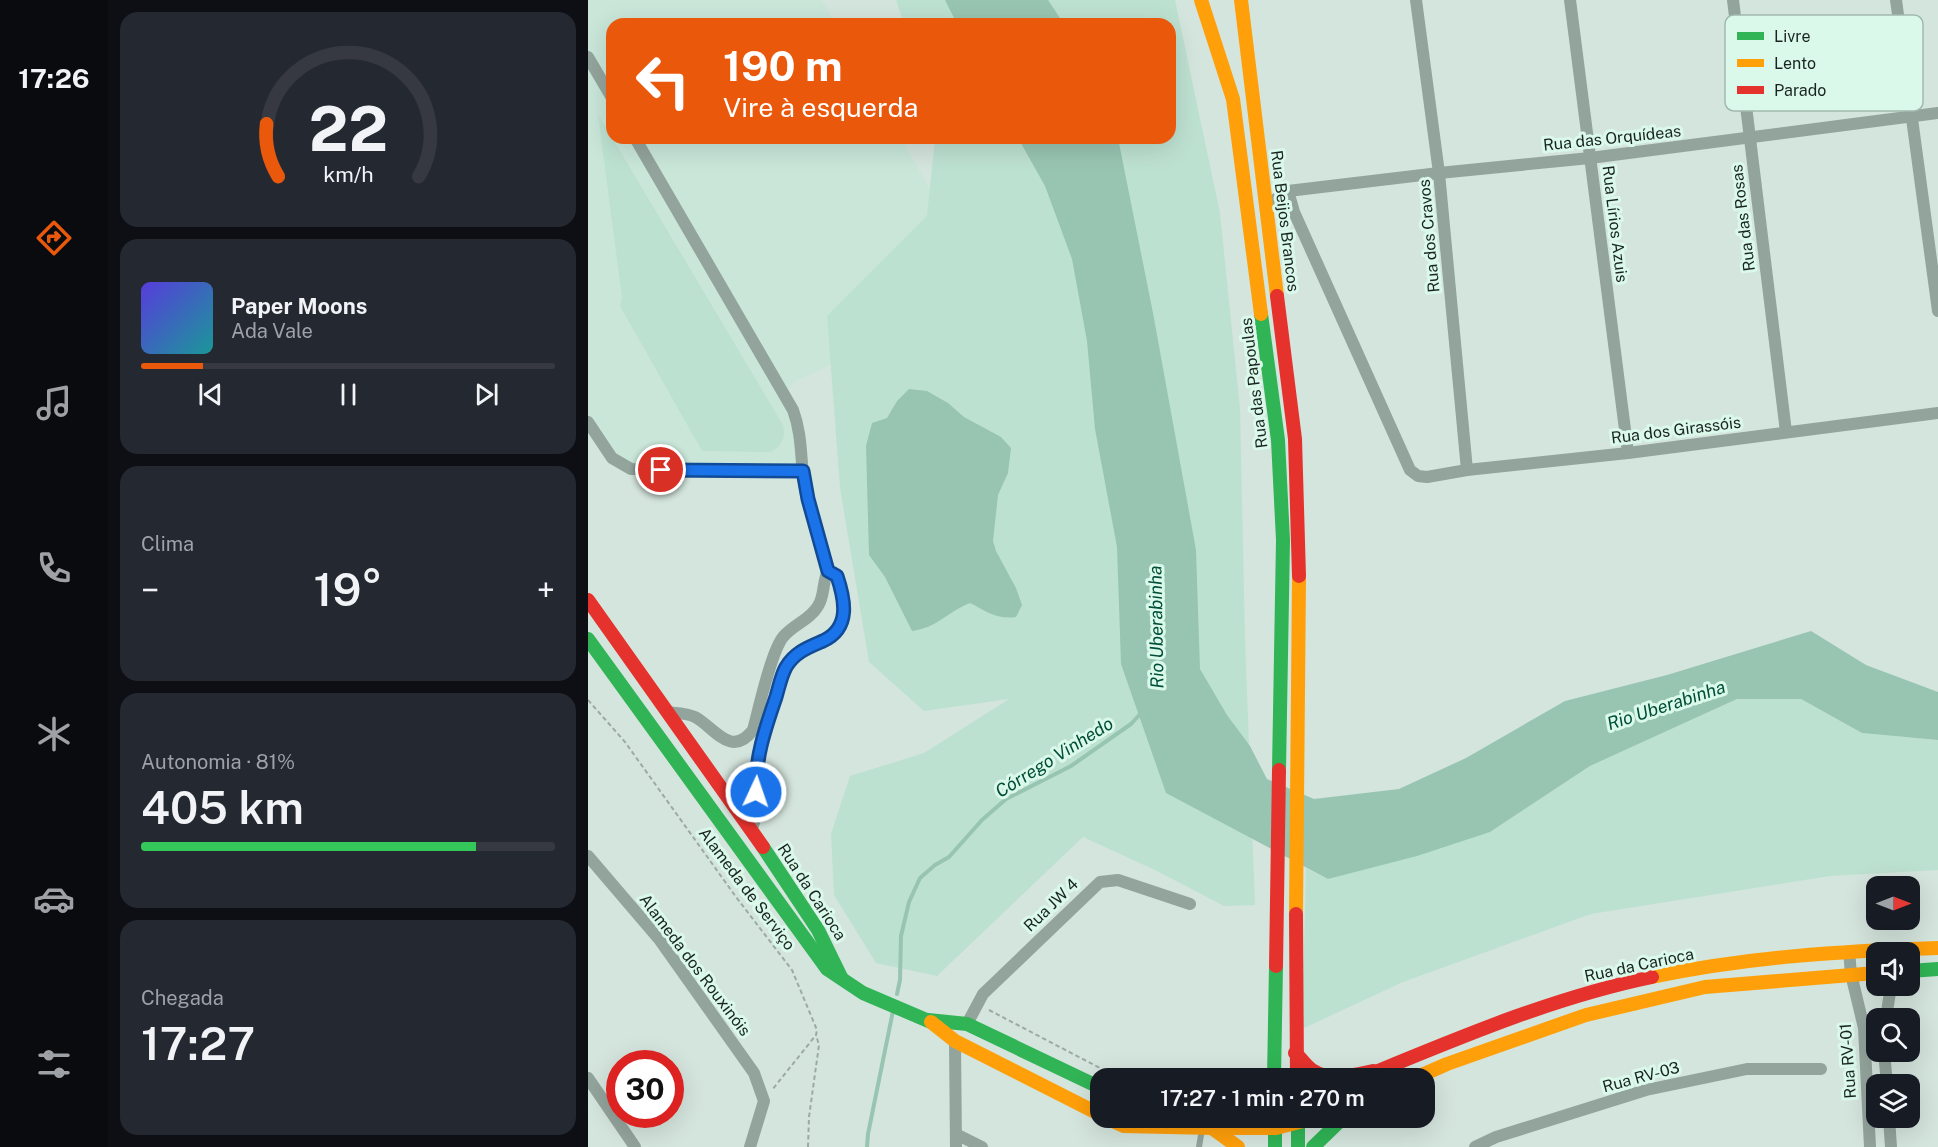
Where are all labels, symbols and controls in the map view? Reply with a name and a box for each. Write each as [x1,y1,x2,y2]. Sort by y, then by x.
legend [1725,15,1923,111]
text: Livre [1774,27,1810,46]
text: 190 m [723,41,843,90]
icon: left [624,42,702,120]
text: Lento [1774,54,1816,73]
text: 17:26 [18,62,90,94]
text: Parado [1774,81,1826,100]
text: Vire à esquerda [723,91,918,123]
text: 22 [308,92,388,165]
street label: Rua das Orquídeas [1542,121,1682,155]
street label: Rua Beijos Brancos [1267,149,1303,293]
text: km/h [323,162,373,187]
street label: Rua Lírios Azuis [1598,164,1632,284]
street label: Rua das Rosas [1727,164,1759,272]
street label: Rua dos Cravos [1415,179,1443,293]
icon: directions [33,217,75,259]
text: Paper Moons [231,293,367,319]
street label: Rua das Papoulas [1237,317,1271,449]
text: Ada Vale [231,319,313,343]
icon: previous [194,378,227,411]
icon: pause [332,378,365,411]
icon: next [470,378,503,411]
icon: music [33,382,75,424]
street label: Rua dos Girassóis [1610,413,1742,447]
pin [635,444,686,495]
icon: arrive [644,453,677,486]
text: Clima [141,532,194,556]
icon: phone [33,547,75,589]
text: 19° [314,563,382,616]
water label: Rio Uberabinha [1144,565,1168,689]
text: − [141,571,159,609]
text: + [537,571,555,609]
water label: Rio Uberabinha [1604,676,1728,734]
water label: Córrego Vinhedo [991,712,1117,802]
icon: climate [33,713,75,755]
text: Autonomia · 81% [141,750,295,774]
position arrow [724,760,788,824]
text: 405 km [141,781,304,834]
street label: Alameda de Serviço [695,824,799,954]
street label: Rua da Carioca [774,840,850,944]
street label: Rua JW 4 [1020,874,1082,936]
north arrow [1866,876,1920,930]
map controls [1866,876,1920,1128]
icon: car [33,878,75,920]
street label: Alameda dos Rouxinóis [635,890,755,1040]
button: sound [1866,942,1920,996]
street label: Rua da Carioca [1583,944,1695,986]
text: Chegada [141,986,224,1010]
button: search [1866,1008,1920,1062]
text: 17:27 [141,1017,255,1070]
street label: Rua RV-01 [1836,1023,1860,1099]
icon: filters [33,1043,75,1085]
speed limit sign: 30 [606,1050,684,1128]
street label: Rua RV-03 [1600,1058,1682,1096]
button: layers [1866,1074,1920,1128]
text: 17:27 · 1 min · 270 m [1160,1085,1365,1111]

